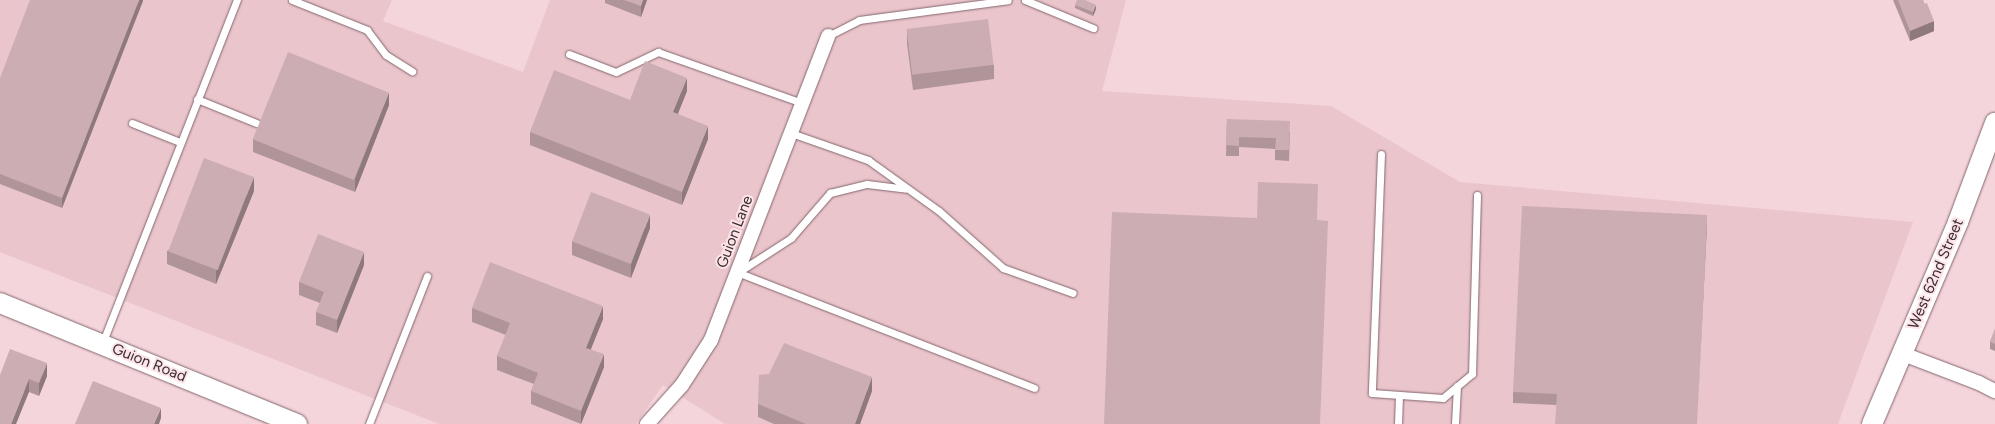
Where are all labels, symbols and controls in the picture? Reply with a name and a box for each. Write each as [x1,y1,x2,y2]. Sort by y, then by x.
street label: Guion Lane [713,193,757,271]
street label: West 62nd Street [1905,216,1967,332]
street label: Guion Road [109,340,189,386]

